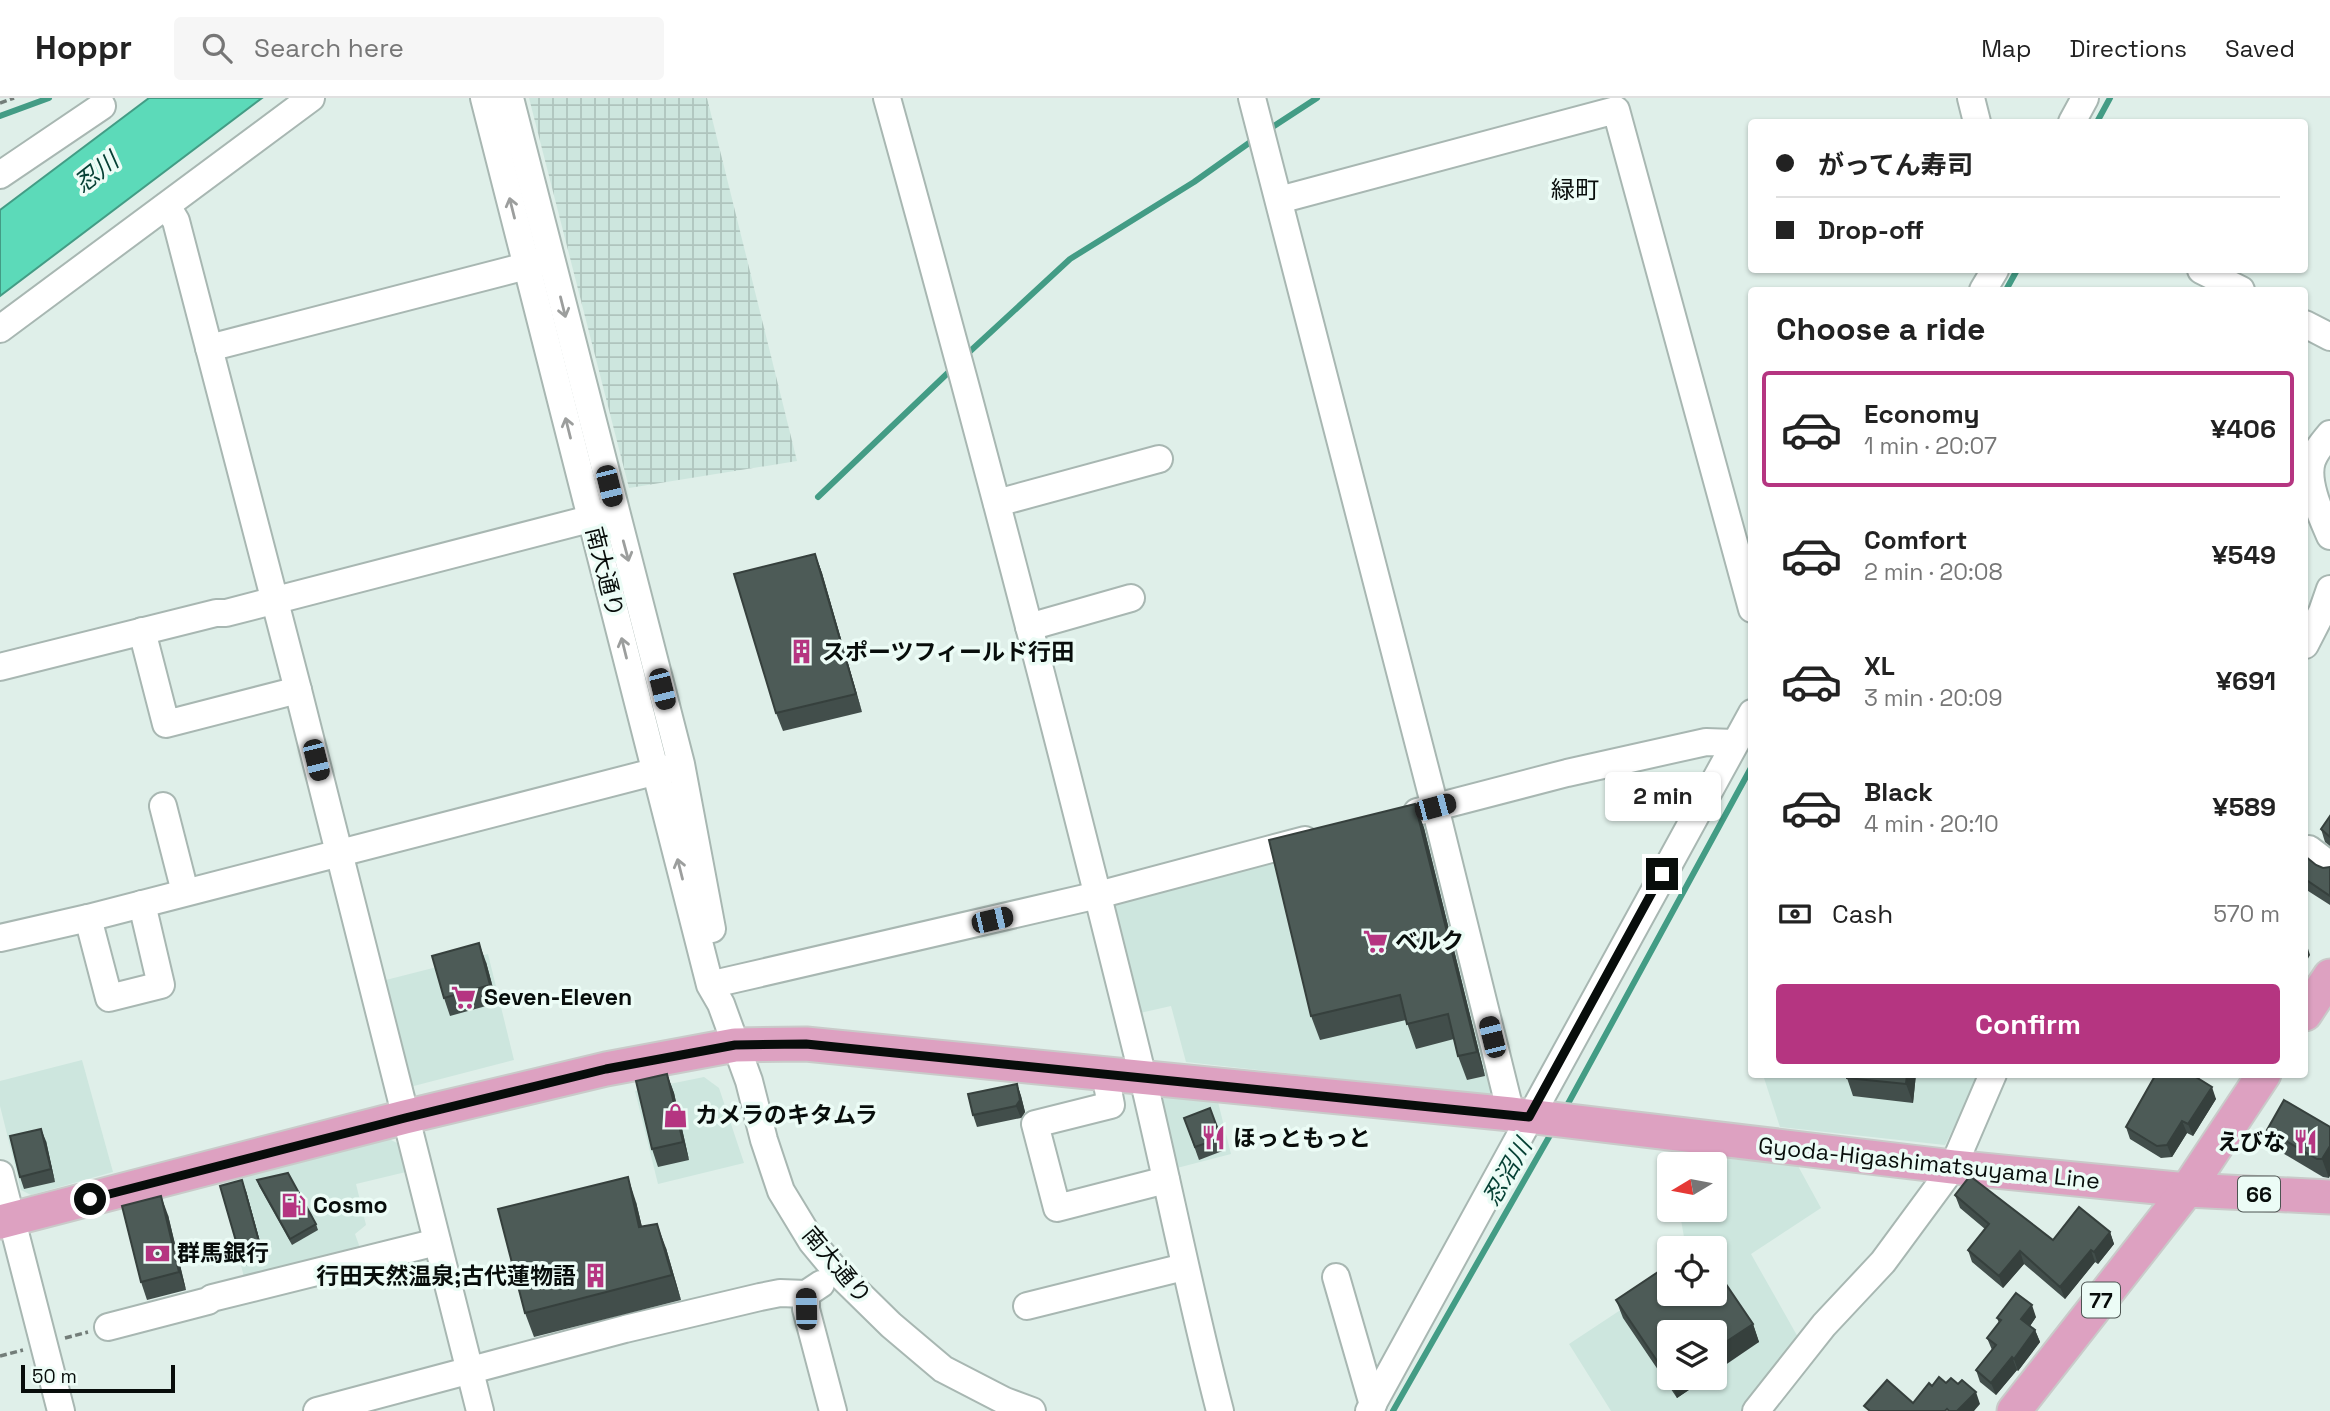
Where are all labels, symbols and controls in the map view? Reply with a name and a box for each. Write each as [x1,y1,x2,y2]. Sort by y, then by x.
search box [174,17,664,80]
text: Hoppr [35,27,132,69]
icon: search [198,29,236,67]
text: Search here [254,31,404,65]
text: Map [1981,33,2031,64]
text: Directions [2069,33,2187,64]
text: Saved [2225,33,2295,64]
water label: 忍川 [68,143,127,199]
text: がってん寿司 [1818,148,1973,182]
district label: 緑町 [1551,174,1599,205]
one-way arrow [505,197,518,220]
text: Drop-off [1818,213,1924,247]
one-way arrow [557,295,570,317]
text: Choose a ride [1776,309,1986,349]
text: Economy [1864,397,1980,431]
icon: car [1780,398,1843,461]
text: ¥406 [2210,412,2276,446]
one-way arrow [561,417,574,440]
text: 1 min · 20:07 [1864,431,1997,461]
car [594,463,625,509]
text: Comfort [1864,523,1967,557]
street label: 南大通り [579,524,631,620]
icon: car [1780,524,1843,587]
text: ¥549 [2212,538,2276,572]
one-way arrow [620,539,633,561]
text: 2 min · 20:08 [1864,557,2003,587]
place label: スポーツフィールド行田 [822,637,1074,667]
one-way arrow [617,638,630,660]
building icon: スポーツフィールド行田 [788,638,816,666]
text: XL [1864,649,1895,683]
icon: car [1780,650,1843,713]
text: ¥691 [2216,664,2276,698]
car [647,666,678,712]
text: 3 min · 20:09 [1864,683,2003,713]
car [301,737,332,783]
callout: 2 min [1604,772,1720,822]
text: Black [1864,775,1933,809]
icon: car [1780,776,1843,839]
text: 2 min [1633,781,1693,811]
text: ¥589 [2213,790,2276,824]
car [1412,791,1459,823]
text: 4 min · 20:10 [1864,809,1999,839]
one-way arrow [673,858,686,881]
route end [1646,858,1678,890]
icon: cash [1776,895,1814,933]
text: Cash [1832,897,1893,931]
text: 570 m [2213,899,2280,929]
car [970,905,1015,935]
place label: ベルク [1395,926,1464,956]
supermarket icon: ベルク [1361,927,1389,955]
place label: Seven-Eleven [484,982,632,1012]
supermarket icon: Seven-Eleven [450,983,478,1011]
button: Confirm [1776,984,2280,1064]
car [1477,1014,1508,1060]
place label: カメラのキタムラ [695,1100,878,1130]
shop icon: カメラのキタムラ [661,1101,689,1129]
place label: ほっともっと [1233,1123,1371,1153]
restaurant icon: ほっともっと [1199,1124,1227,1152]
place label: えびな [2217,1127,2286,1157]
restaurant icon: えびな [2292,1128,2320,1156]
water label: 忍沼川 [1476,1130,1540,1211]
street label: Gyoda-Higashimatsuyama Line [1757,1130,2101,1196]
north arrow [1657,1152,1727,1222]
map controls [1657,1152,1727,1390]
road number: 66 [2238,1176,2280,1212]
route start [74,1183,106,1215]
place label: Cosmo [313,1190,388,1220]
fuel station icon: Cosmo [279,1191,307,1219]
street label: 南大通り [796,1220,878,1310]
button: locate [1657,1236,1727,1306]
place label: 群馬銀行 [177,1238,269,1268]
bank icon: 群馬銀行 [143,1239,171,1267]
place label: 行田天然温泉;古代蓮物語 [316,1261,576,1291]
building icon: 行田天然温泉;古代蓮物語 [582,1262,610,1290]
road number: 77 [2082,1282,2120,1318]
car [796,1288,817,1330]
button: layers [1657,1320,1727,1390]
scale bar [21,1362,175,1394]
text: 50 m [32,1364,77,1389]

